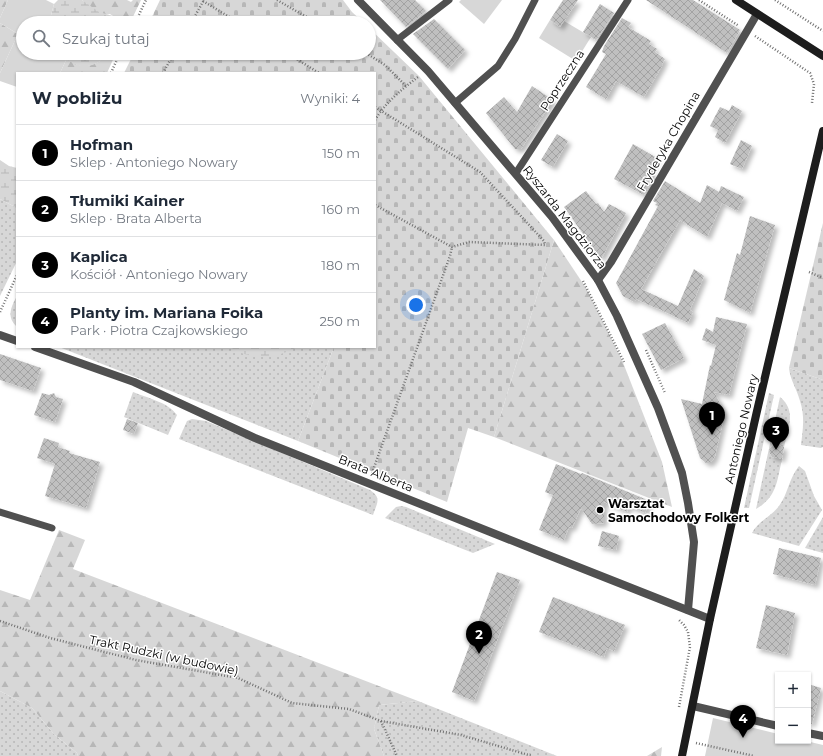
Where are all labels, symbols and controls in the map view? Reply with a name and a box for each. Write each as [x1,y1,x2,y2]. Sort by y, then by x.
search box [16,16,376,60]
icon: search [30,27,52,49]
text: Szukaj tutaj [62,29,150,48]
street label: Poprzeczna [537,46,587,114]
text: W pobliżu [32,88,122,108]
street label: Fryderyka Chopina [633,88,703,194]
text: Wyniki: 4 [300,90,360,106]
text: Hofman [70,135,133,154]
text: 1 [42,145,48,161]
text: 150 m [322,145,360,161]
text: Sklep · Antoniego Nowary [70,154,237,170]
street label: Ryszarda Magdziorza [520,162,610,272]
text: Tłumiki Kainer [70,191,184,210]
text: 2 [41,201,49,217]
text: 160 m [322,201,360,217]
text: Sklep · Brata Alberta [70,210,202,226]
text: Kaplica [70,247,128,266]
text: 3 [41,257,49,273]
text: 180 m [321,257,360,273]
text: Kościół · Antoniego Nowary [70,266,247,282]
your location [406,295,426,315]
text: Planty im. Mariana Foika [70,303,263,322]
text: 4 [41,313,49,329]
text: 250 m [319,313,360,329]
text: Park · Piotra Czajkowskiego [70,322,248,338]
street label: Antoniego Nowary [721,372,761,485]
pin: 1 [699,402,725,435]
pin: 3 [763,417,789,450]
street label: Brata Alberta [336,451,416,495]
place label: Warsztat Samochodowy Folkert [608,496,750,525]
marker: Warsztat Samochodowy Folkert [595,505,605,515]
pin: 2 [466,621,492,654]
street label: Trakt Rudzki (w budowie) [88,632,240,678]
map controls [775,672,811,744]
button: + [775,672,811,708]
pin: 4 [730,705,756,738]
button: − [775,708,811,744]

